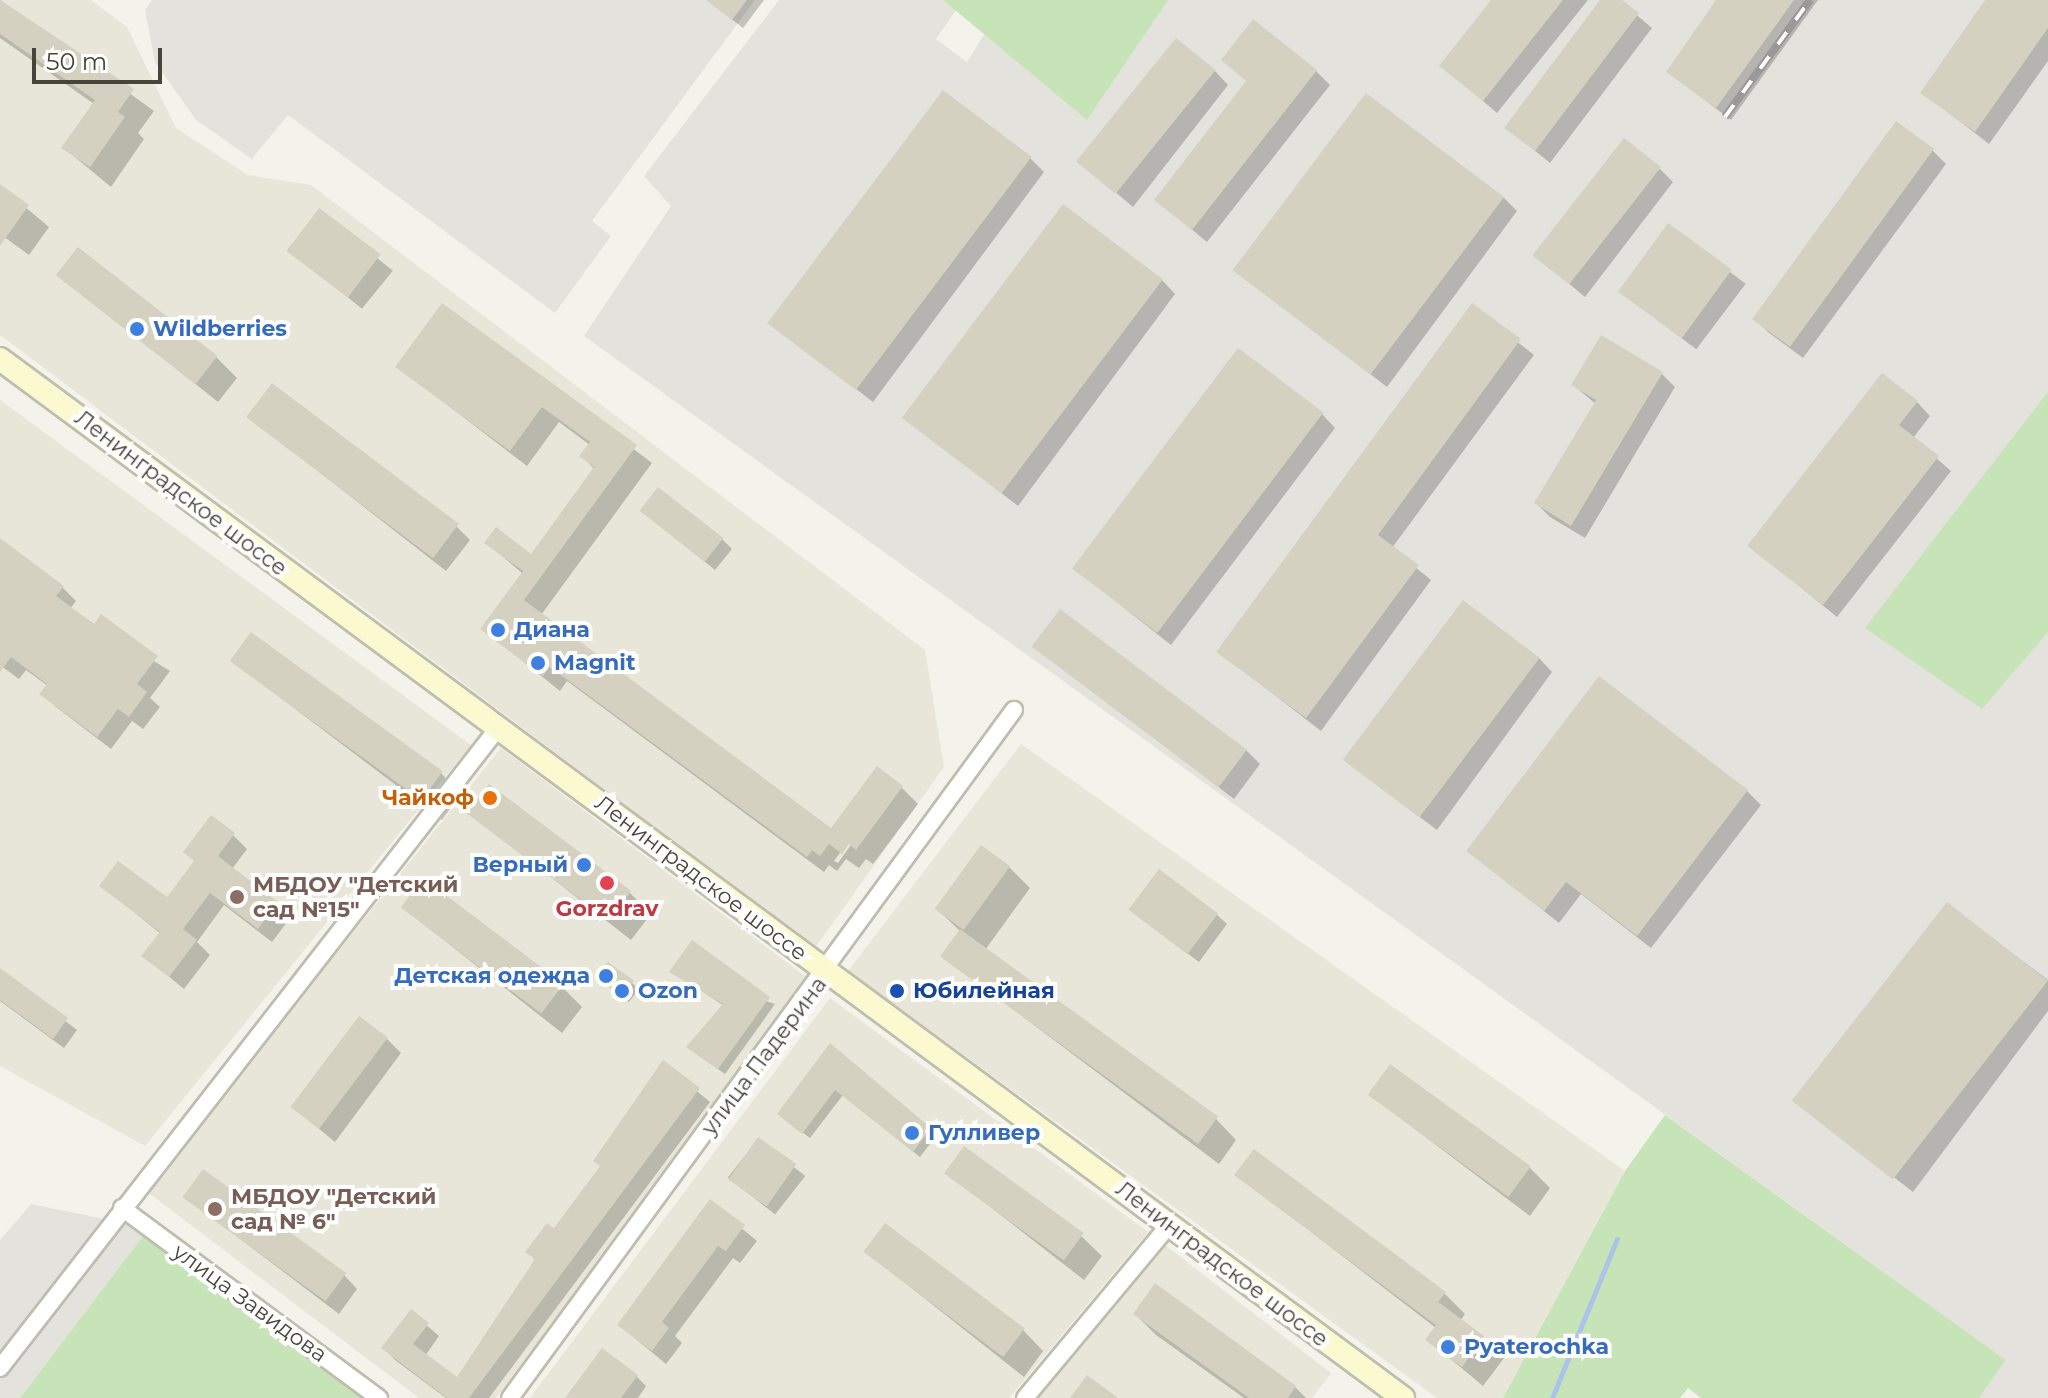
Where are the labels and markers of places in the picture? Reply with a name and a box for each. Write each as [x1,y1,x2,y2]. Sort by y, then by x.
place label: Wildberries [153,316,287,342]
marker: Wildberries [128,320,146,338]
place label: Диана [514,617,590,643]
marker: Диана [489,621,507,639]
place label: Magnit [554,650,635,676]
marker: Magnit [529,654,547,672]
place label: Чайкоф [382,785,474,811]
marker: Чайкоф [481,789,499,807]
place label: Верный [472,852,568,878]
marker: Верный [575,856,593,874]
place label: МБДОУ "Детский сад №15" [253,871,458,922]
marker: Gorzdrav [598,874,616,892]
marker: МБДОУ "Детский сад №15" [228,888,246,906]
place label: Gorzdrav [555,896,659,922]
place label: Детская одежда [394,963,590,989]
marker: Детская одежда [597,967,615,985]
place label: Ozon [638,978,698,1004]
place label: Юбилейная [913,978,1055,1004]
marker: Ozon [613,982,631,1000]
marker: Юбилейная [888,982,906,1000]
place label: Гулливер [928,1120,1040,1146]
marker: Гулливер [903,1124,921,1142]
place label: МБДОУ "Детский сад № 6" [231,1183,436,1234]
marker: МБДОУ "Детский сад № 6" [206,1200,224,1218]
place label: Pyaterochka [1464,1334,1609,1360]
marker: Pyaterochka [1439,1338,1457,1356]

